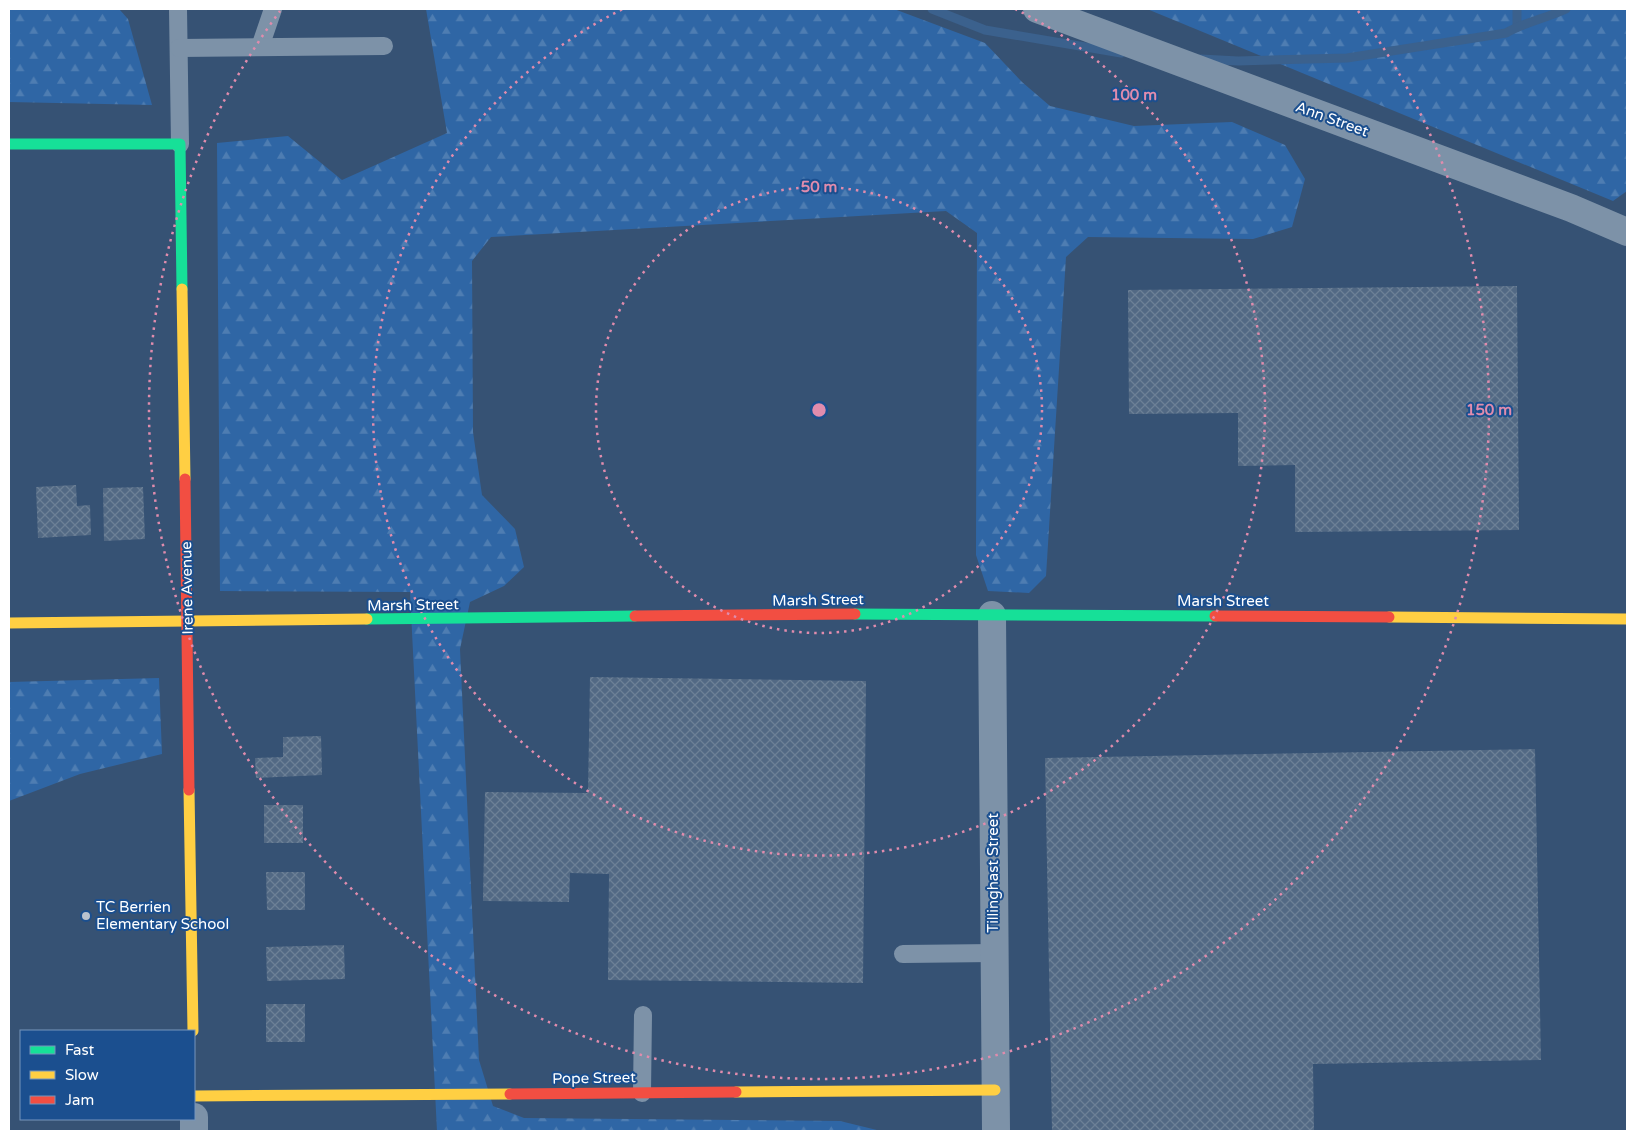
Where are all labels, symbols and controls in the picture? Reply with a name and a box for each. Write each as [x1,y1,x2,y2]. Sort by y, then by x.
text: 100 m [1111,86,1157,104]
street label: Ann Street [1293,98,1371,141]
text: 50 m [801,178,837,196]
centre of rings [810,401,828,419]
text: 150 m [1466,401,1512,419]
street label: Irene Avenue [177,541,197,635]
street label: Marsh Street [772,590,864,610]
street label: Marsh Street [1177,592,1269,610]
street label: Marsh Street [367,595,459,615]
street label: Tillinghast Street [984,813,1002,933]
place label: TC Berrien Elementary School [96,898,229,933]
marker: TC Berrien Elementary School [80,910,92,922]
legend [20,1030,195,1120]
text: Fast [65,1041,95,1059]
text: Slow [65,1066,99,1084]
street label: Pope Street [552,1068,636,1088]
text: Jam [65,1091,94,1109]

